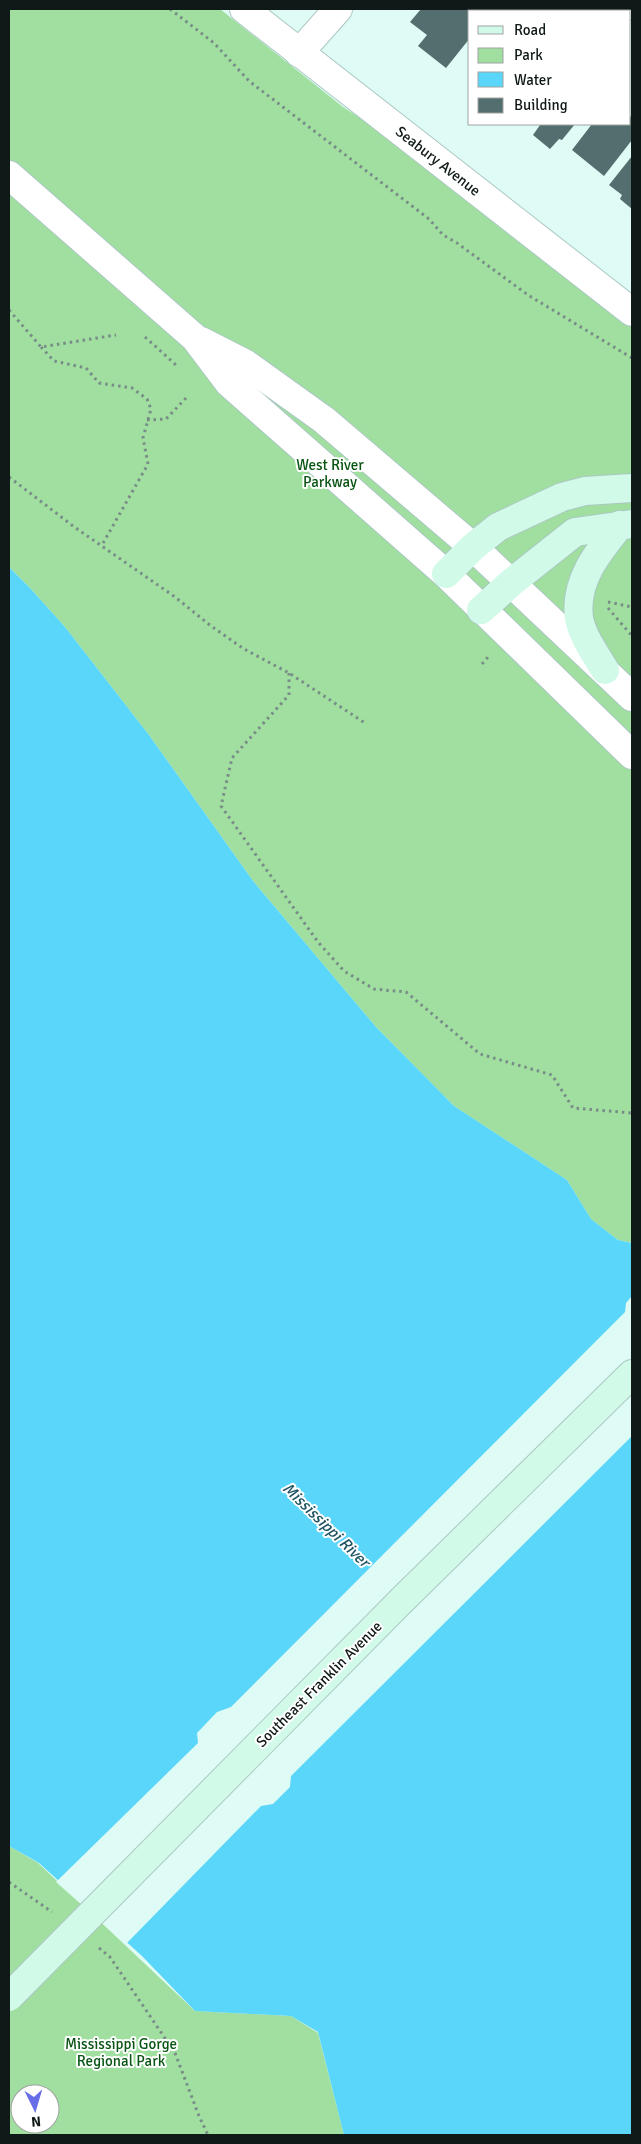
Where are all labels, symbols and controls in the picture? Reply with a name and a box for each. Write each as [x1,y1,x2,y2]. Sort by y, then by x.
legend [468,10,631,125]
text: Road [514,21,546,39]
text: Park [514,46,543,64]
text: Water [514,71,552,89]
text: Building [514,96,568,114]
street label: Seabury Avenue [392,122,484,200]
park label: West River Parkway [296,456,364,491]
water label: Mississippi River [278,1478,375,1573]
street label: Southeast Franklin Avenue [252,1617,386,1751]
park label: Mississippi Gorge Regional Park [65,2035,177,2070]
north arrow [10,2084,60,2134]
text: N [30,2113,42,2130]

